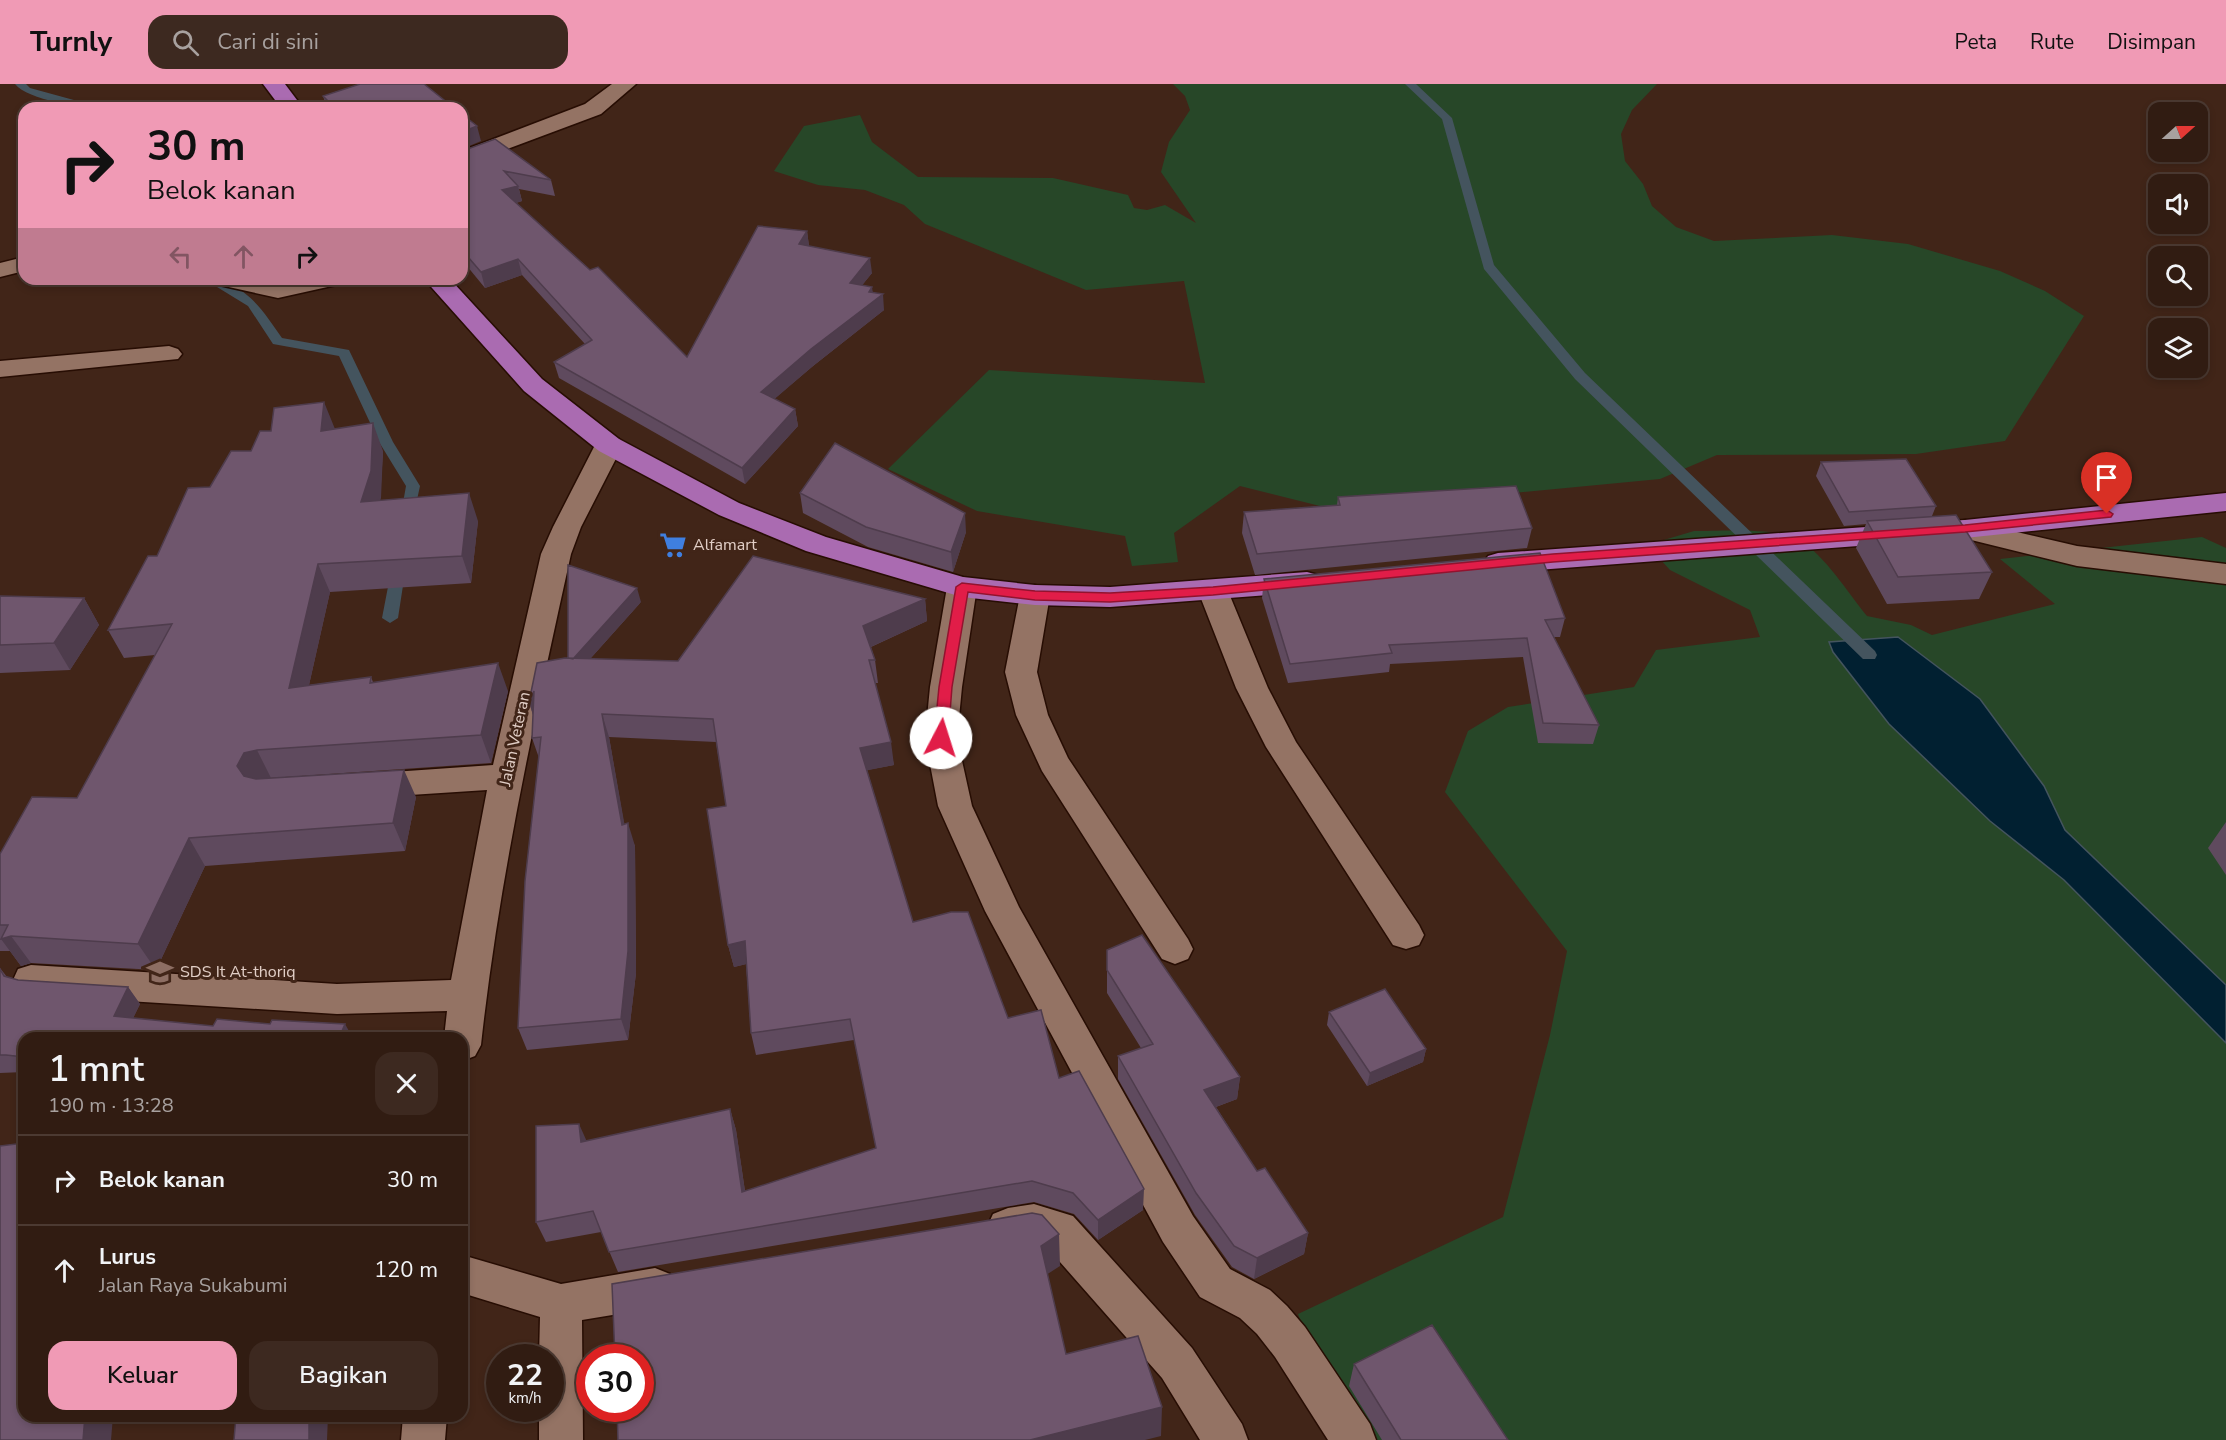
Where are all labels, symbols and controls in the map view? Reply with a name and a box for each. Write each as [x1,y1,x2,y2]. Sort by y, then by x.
search box [148,15,568,69]
text: Turnly [30,23,112,61]
icon: search [169,26,202,59]
text: Cari di sini [217,27,319,57]
text: Peta [1955,28,1997,56]
text: Rute [2030,28,2074,56]
text: Disimpan [2107,28,2196,56]
north arrow [2148,102,2208,162]
map controls [2148,102,2208,378]
text: 30 m [147,118,246,175]
icon: right [48,126,126,204]
text: Belok kanan [147,172,296,209]
button: sound [2148,174,2208,234]
icon: left [164,240,197,273]
icon: ahead [227,240,260,273]
icon: right [290,240,323,273]
button: search [2148,246,2208,306]
button: layers [2148,318,2208,378]
pin [2081,452,2132,514]
icon: arrive [2090,461,2123,494]
supermarket icon: Alfamart [658,530,688,560]
place label: Alfamart [693,534,757,556]
street label: Jalan Veteran [494,690,536,789]
position arrow [909,706,973,770]
school or university icon: SDS It At-thoriq [145,957,175,987]
place label: SDS It At-thoriq [180,961,296,983]
text: 1 mnt [48,1045,144,1094]
button: close [375,1052,438,1115]
text: 190 m · 13:28 [48,1092,174,1119]
icon: right [48,1164,81,1197]
text: Belok kanan [99,1165,225,1195]
text: 30 m [387,1165,438,1195]
text: Lurus [99,1242,156,1272]
icon: ahead [48,1254,81,1287]
text: 120 m [374,1255,438,1285]
text: Jalan Raya Sukabumi [99,1272,287,1299]
button: Keluar [48,1341,237,1410]
button: Bagikan [249,1341,438,1410]
speed limit sign: 30 [576,1344,654,1422]
text: 22 [507,1355,543,1396]
text: km/h [508,1388,542,1408]

